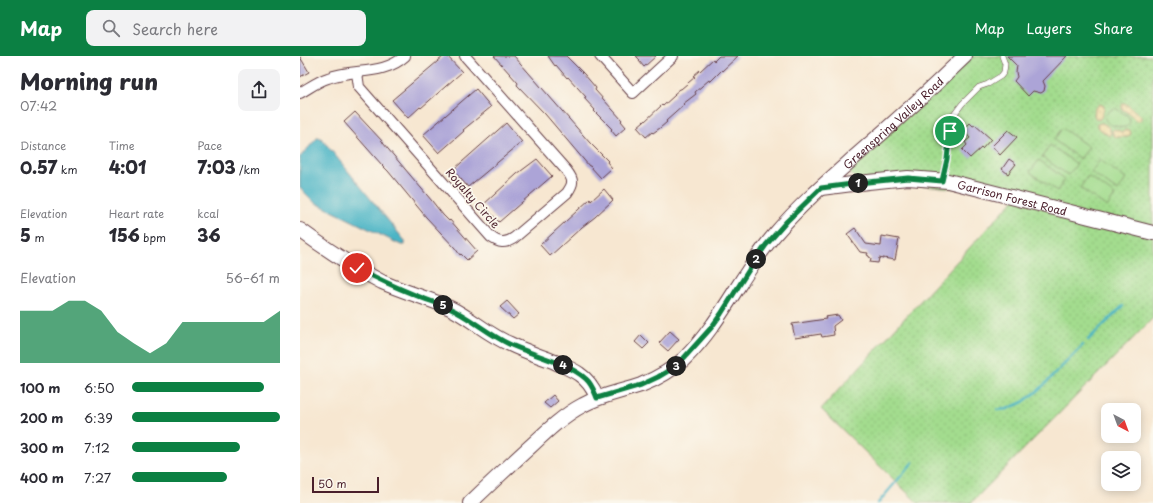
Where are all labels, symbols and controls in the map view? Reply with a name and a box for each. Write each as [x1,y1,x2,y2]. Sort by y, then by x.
search box [86,10,366,46]
text: Map [20,14,62,42]
icon: search [100,17,122,39]
text: Search here [132,17,218,40]
text: Map [975,18,1005,39]
text: Layers [1027,18,1072,39]
text: Share [1094,18,1133,39]
text: Morning run [20,64,158,97]
button: share [238,69,280,111]
street label: Greenspring Valley Road [839,73,947,173]
text: 07:42 [20,96,57,115]
pin [933,114,967,148]
icon: arrive [939,120,961,142]
text: Distance [20,137,66,154]
text: Time [109,137,135,154]
text: Pace [197,137,222,154]
text: 0.57 [20,154,57,180]
text: 4:01 [109,154,146,180]
text: 7:03 [197,154,235,180]
text: km [57,161,77,178]
text: /km [235,161,260,178]
street label: Royalty Circle [442,164,504,232]
pin: 1 [848,173,868,193]
text: 1 [855,174,861,191]
street label: Garrison Forest Road [956,175,1069,219]
text: Elevation [20,205,67,222]
text: Heart rate [109,205,164,222]
text: kcal [197,205,219,222]
text: 5 [20,222,31,248]
text: 156 [109,222,140,248]
text: 36 [197,222,220,248]
text: m [31,229,44,246]
text: bpm [140,229,166,246]
pin: 2 [746,249,766,269]
text: 2 [752,250,760,267]
pin [340,251,374,285]
icon: check [346,257,368,279]
text: Elevation [20,268,76,287]
text: 56–61 m [226,268,280,287]
pin: 5 [433,295,453,315]
text: 5 [439,296,447,313]
pin: 4 [553,355,573,375]
text: 4 [559,356,567,373]
pin: 3 [666,356,686,376]
text: 3 [672,357,680,374]
text: 100 m [20,378,61,397]
text: 6:50 [84,378,115,397]
north arrow [1101,403,1141,443]
map controls [1101,403,1141,491]
text: 200 m [20,408,64,427]
text: 6:39 [84,408,113,427]
text: 300 m [20,438,64,457]
text: 7:12 [84,438,110,457]
button: layers [1101,451,1141,491]
text: 400 m [20,468,64,487]
text: 7:27 [84,468,111,487]
scale bar [312,475,379,494]
text: 50 m [318,475,347,492]

